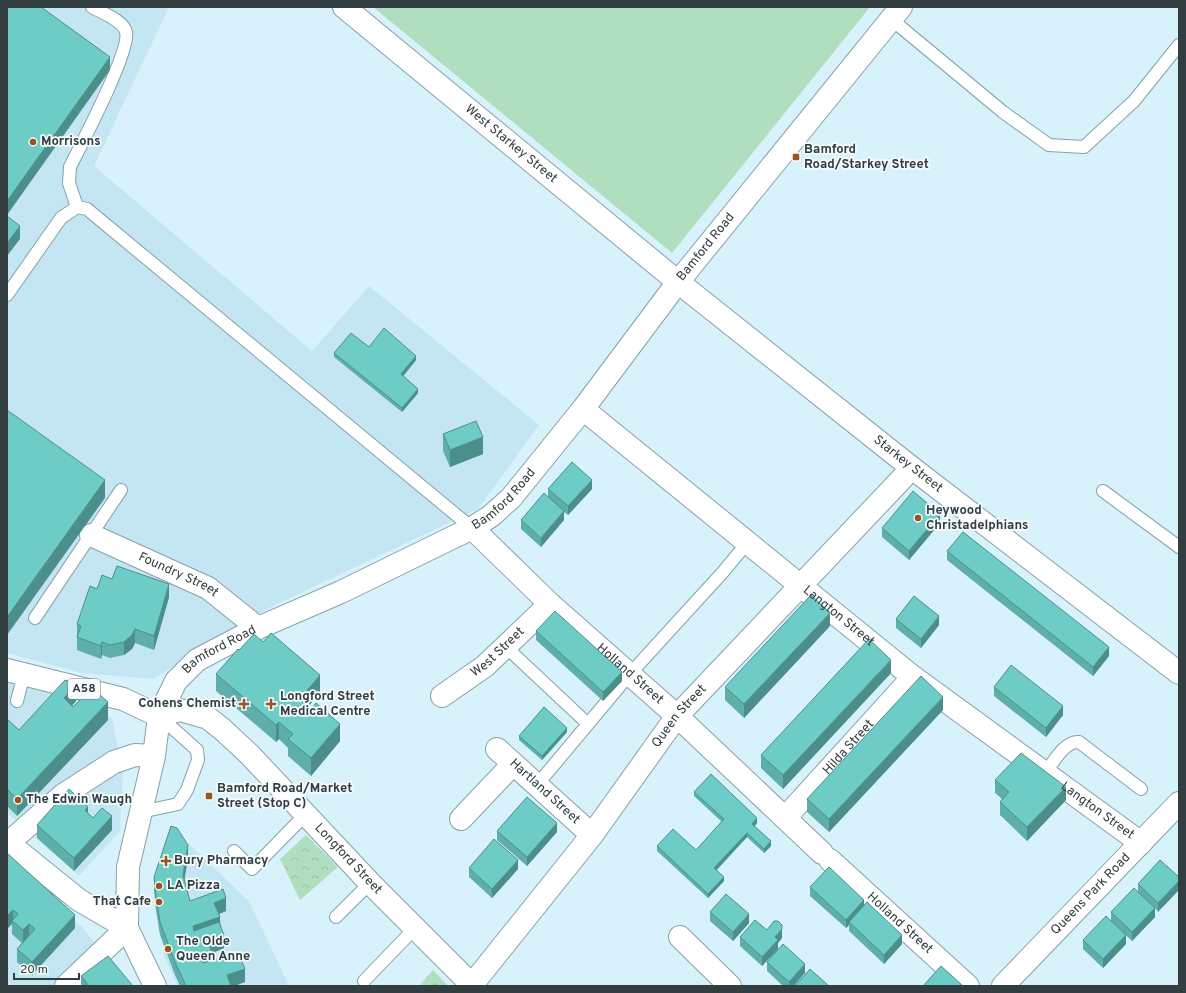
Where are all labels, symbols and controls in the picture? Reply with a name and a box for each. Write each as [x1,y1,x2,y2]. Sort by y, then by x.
street label: West Starkey Street [461,102,560,187]
place label: Morrisons [41,134,101,150]
marker: Morrisons [28,137,38,147]
place label: Bamford Road/Starkey Street [804,142,929,173]
marker: Bamford Road/Starkey Street [791,152,801,162]
street label: Bamford Road [674,210,739,285]
street label: Starkey Street [870,432,946,496]
street label: Bamford Road [469,465,540,534]
place label: Heywood Christadelphians [926,503,1028,534]
marker: Heywood Christadelphians [913,513,923,523]
street label: Foundry Street [136,549,222,601]
street label: Langton Street [799,583,877,650]
street label: Bamford Road [179,622,259,678]
street label: West Street [468,624,528,681]
street label: Holland Street [593,640,666,708]
road number: A58 [68,679,100,699]
street label: Queen Street [649,681,710,751]
place label: Longford Street Medical Centre [280,689,375,720]
place label: Cohens Chemist [138,696,236,712]
marker: Longford Street Medical Centre [265,698,277,710]
marker: Cohens Chemist [239,699,249,709]
street label: Hilda Street [820,717,878,779]
street label: Hartland Street [506,756,583,828]
street label: Langton Street [1057,779,1137,843]
place label: Bamford Road/Market Street (Stop C) [217,781,352,812]
marker: Bamford Road/Market Street (Stop C) [204,791,214,801]
place label: The Edwin Waugh [26,792,132,808]
marker: The Edwin Waugh [13,795,23,805]
street label: Longford Street [311,820,385,898]
street label: Queens Park Road [1048,850,1134,939]
place label: Bury Pharmacy [174,853,269,869]
marker: Bury Pharmacy [161,856,171,866]
place label: LA Pizza [167,878,220,894]
marker: LA Pizza [154,881,164,891]
street label: Holland Street [863,889,936,958]
place label: That Cafe [93,894,151,910]
marker: That Cafe [154,897,164,907]
place label: The Olde Queen Anne [176,934,250,965]
marker: The Olde Queen Anne [163,944,173,954]
scale bar [14,955,79,981]
text: 20 m [20,962,48,978]

